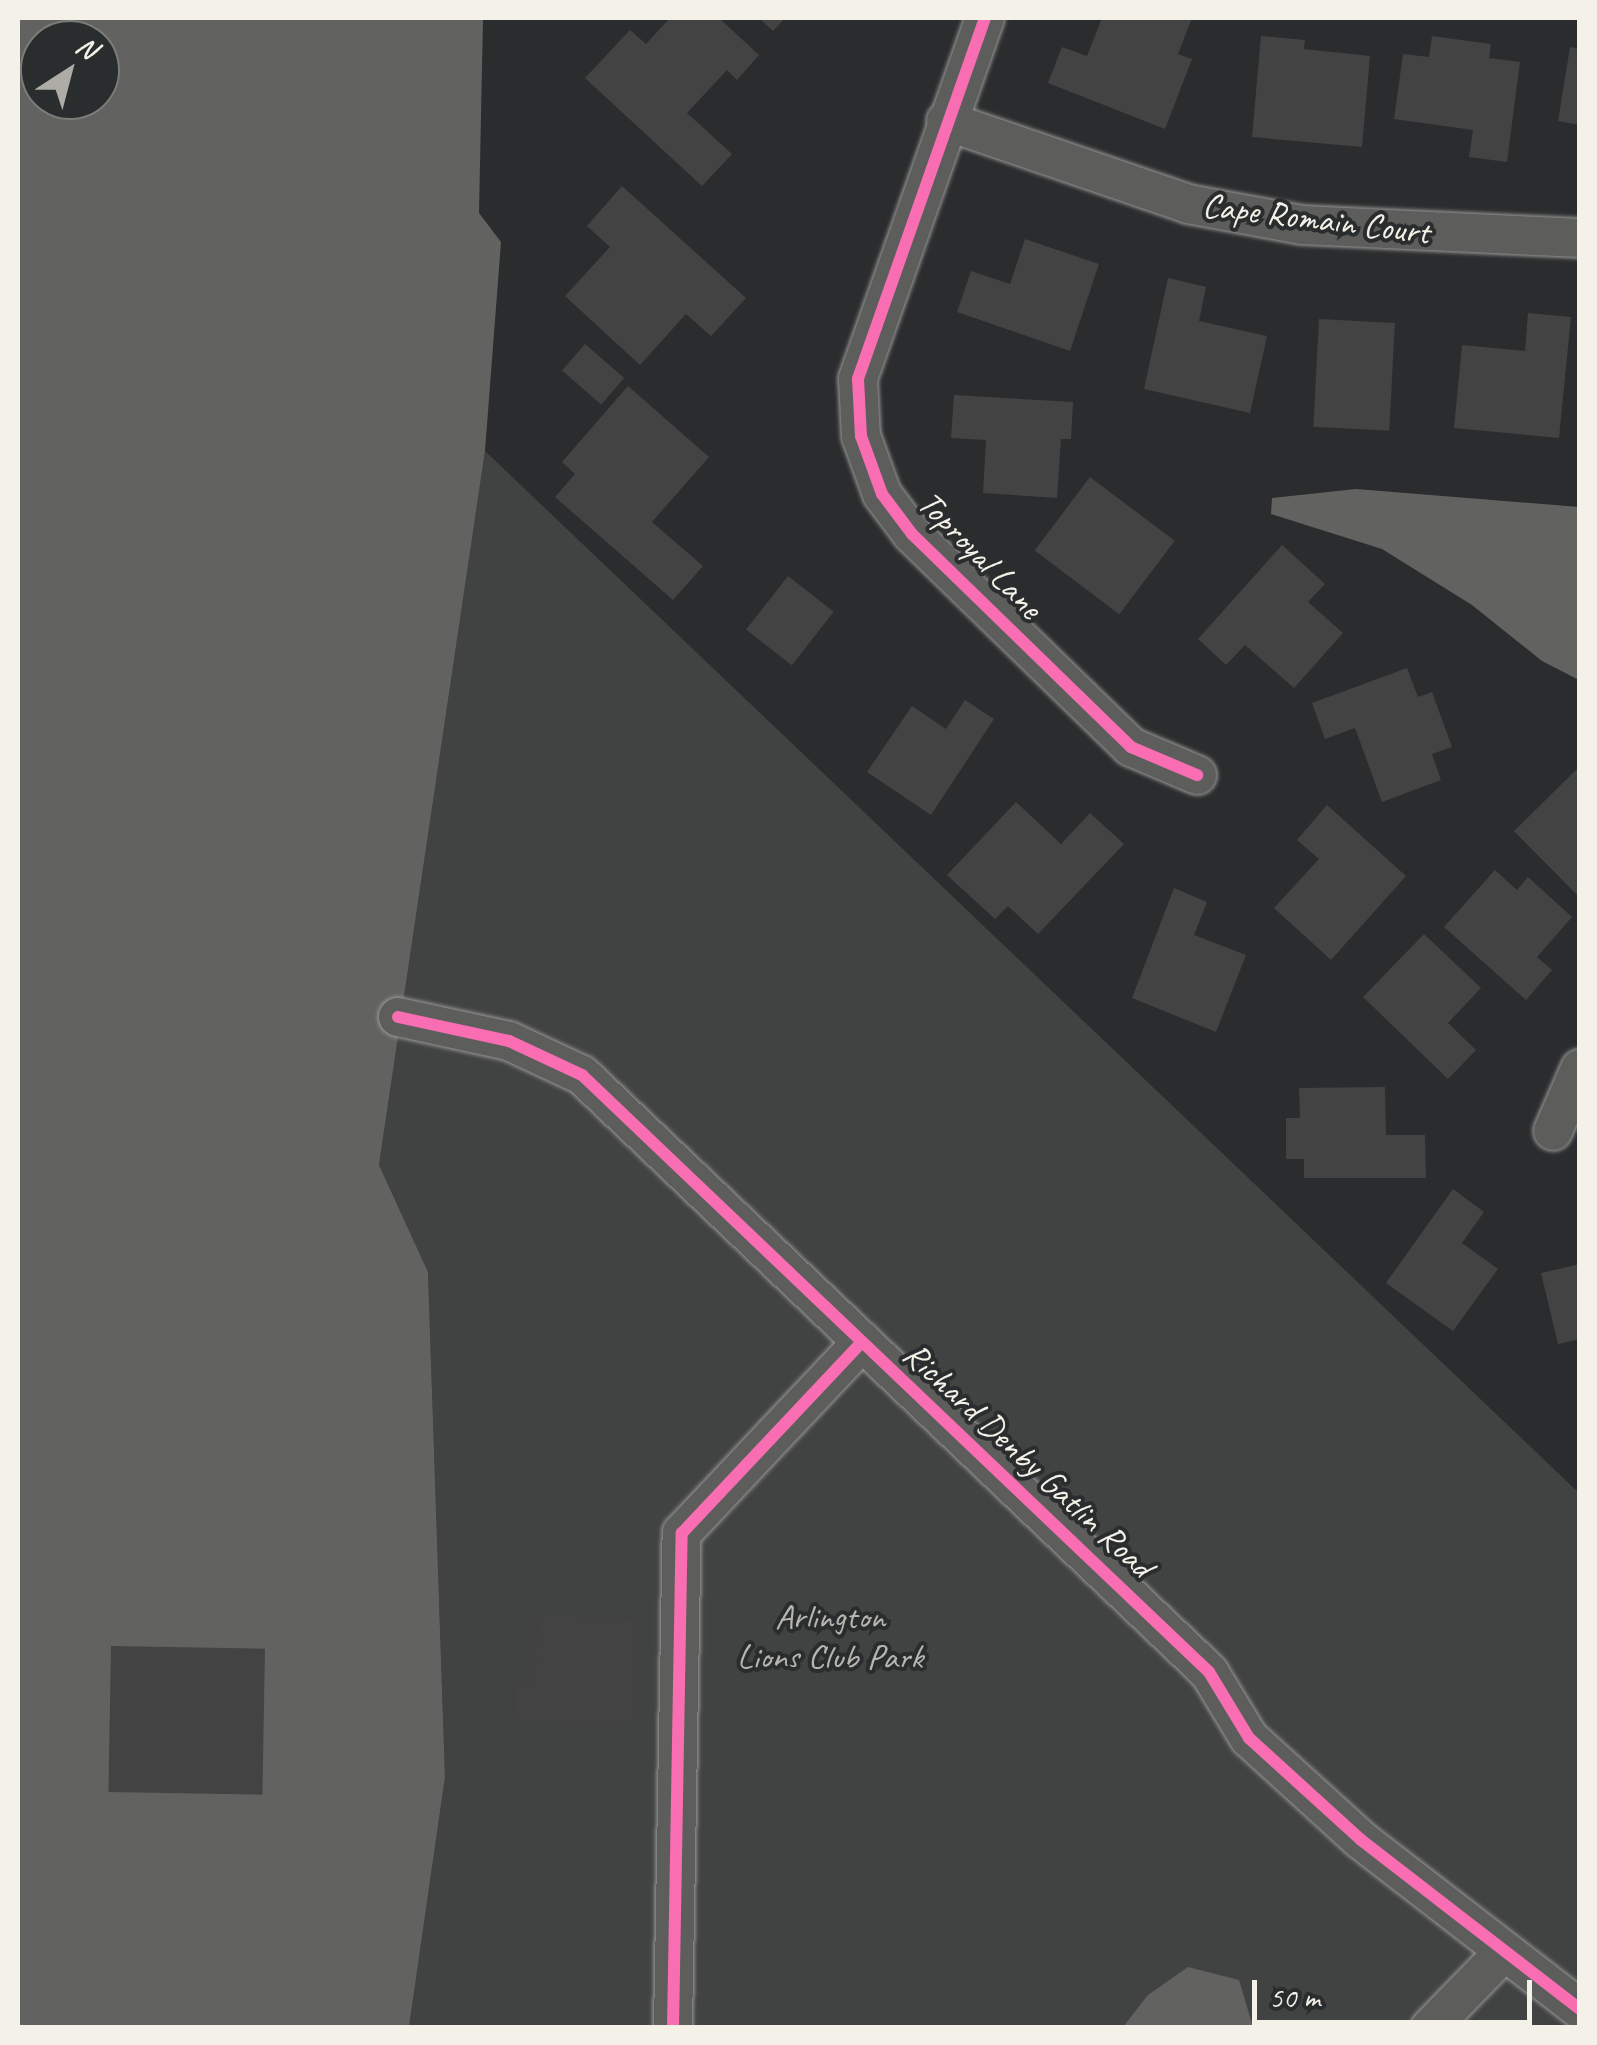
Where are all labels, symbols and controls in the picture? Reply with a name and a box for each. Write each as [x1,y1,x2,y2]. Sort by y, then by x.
north arrow [20,20,120,120]
text: N [69,28,104,66]
street label: Cape Romain Court [1201,184,1431,254]
street label: Toproyal Lane [909,482,1051,628]
street label: Richard Denby Gatlin Road [895,1334,1161,1586]
park label: Arlington Lions Club Park [737,1596,923,1678]
scale bar [1257,1960,1537,2022]
text: 50 m [1269,1978,1320,2016]

